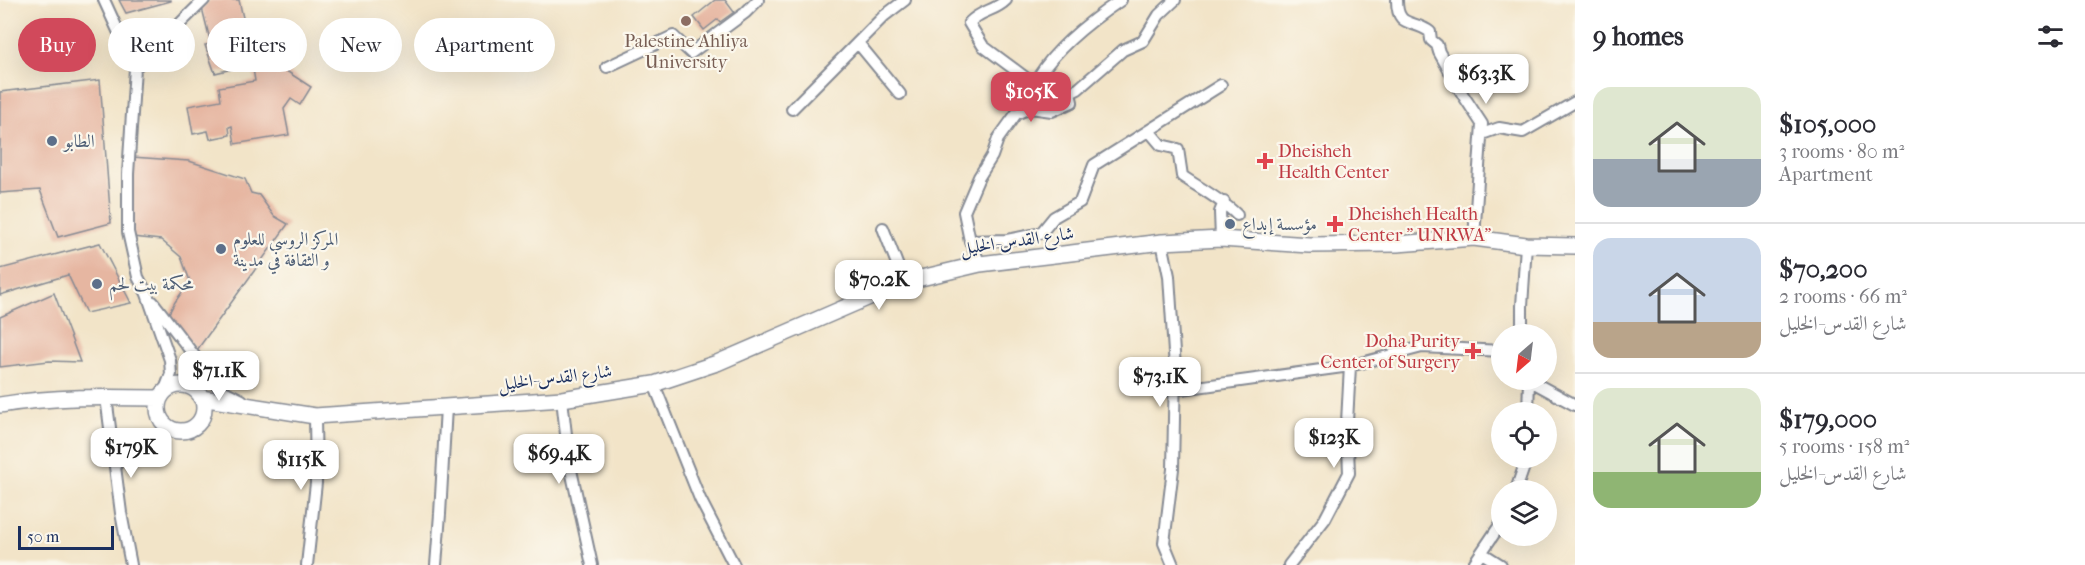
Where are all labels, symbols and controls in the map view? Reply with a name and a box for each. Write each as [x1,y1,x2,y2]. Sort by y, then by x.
marker: Palestine Ahliya University [679,14,693,28]
chip: Buy [18,18,96,72]
chip: Rent [108,18,195,72]
chip: Filters [207,18,307,72]
chip: New [319,18,402,72]
chip: Apartment [414,18,555,72]
icon: filters [2034,20,2067,53]
text: 9 homes [1593,21,1684,52]
place label: Palestine Ahliya University [624,31,749,73]
pin: $63.3K [1437,54,1535,105]
text: $63.3K [1458,62,1514,85]
pin: $105K [989,72,1073,123]
text: $105K [1005,80,1057,103]
text: $105,000 [1779,109,1876,140]
icon: home [1641,111,1713,183]
place label: الطابو [62,131,95,152]
marker: الطابو [45,134,59,148]
text: 3 rooms · 80 m² [1779,140,1904,163]
place label: Dheisheh Health Center [1278,141,1389,183]
marker: Dheisheh Health Center [1256,152,1274,170]
text: Apartment [1779,163,1873,186]
place label: Dheisheh Health Center " UNRWA" [1348,204,1491,246]
place label: مؤسسة إبداع [1242,214,1317,239]
marker: Dheisheh Health Center " UNRWA" [1326,215,1344,233]
marker: مؤسسة إبداع [1223,217,1237,231]
street label: شارع القدس-الخليل [959,223,1076,263]
place label: المركز الروسي للعلوم و الثقافة في مدينة [233,229,339,275]
marker: المركز الروسي للعلوم و الثقافة في مدينة [214,242,228,256]
text: $70,200 [1779,254,1868,285]
pin: $70.2K [830,260,928,311]
icon: home [1641,262,1713,334]
text: $70.2K [849,268,909,291]
place label: محكمة بيت لحم [109,274,194,301]
marker: محكمة بيت لحم [90,277,104,291]
text: 2 rooms · 66 m² [1779,285,1907,308]
text: شارع القدس-الخليل [1779,312,1907,335]
north arrow [1491,324,1557,390]
map controls [1491,324,1557,546]
place label: Doha Purity Center of Surgery [1320,331,1461,373]
marker: Doha Purity Center of Surgery [1464,342,1482,360]
pin: $71.1K [170,351,268,402]
pin: $73.1K [1111,357,1209,408]
text: $71.1K [192,359,246,382]
street label: شارع القدس-الخليل [497,361,614,399]
text: $73.1K [1133,365,1187,388]
button: locate [1491,402,1557,468]
text: $179,000 [1779,404,1877,435]
icon: home [1641,412,1713,484]
pin: $123K [1292,418,1376,469]
text: $123K [1308,426,1360,449]
pin: $179K [89,428,173,479]
pin: $69.4K [510,434,608,485]
text: 5 rooms · 158 m² [1779,435,1909,458]
text: $179K [105,436,157,459]
pin: $115K [259,440,343,491]
text: $69.4K [527,442,591,465]
text: $115K [277,448,325,471]
text: شارع القدس-الخليل [1779,462,1907,485]
button: layers [1491,480,1557,546]
scale bar [18,523,114,550]
text: 50 m [27,527,59,546]

